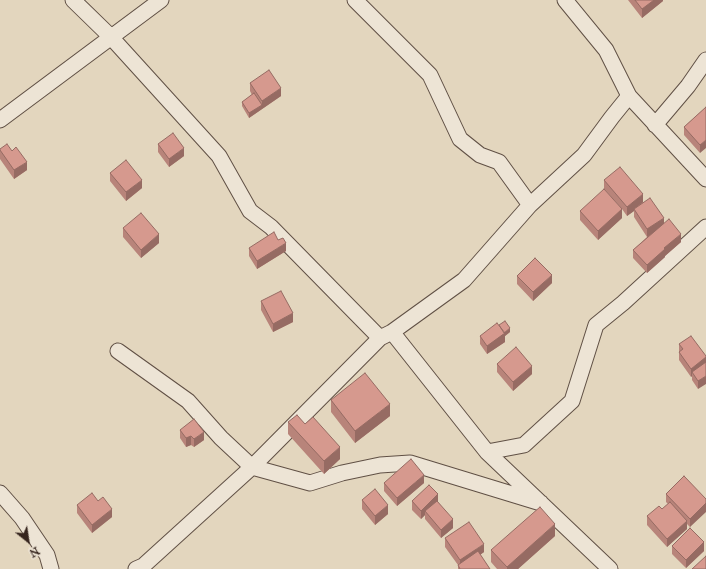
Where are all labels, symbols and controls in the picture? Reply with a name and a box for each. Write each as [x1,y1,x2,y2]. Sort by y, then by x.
north arrow [8,521,48,561]
text: N [27,544,42,560]

